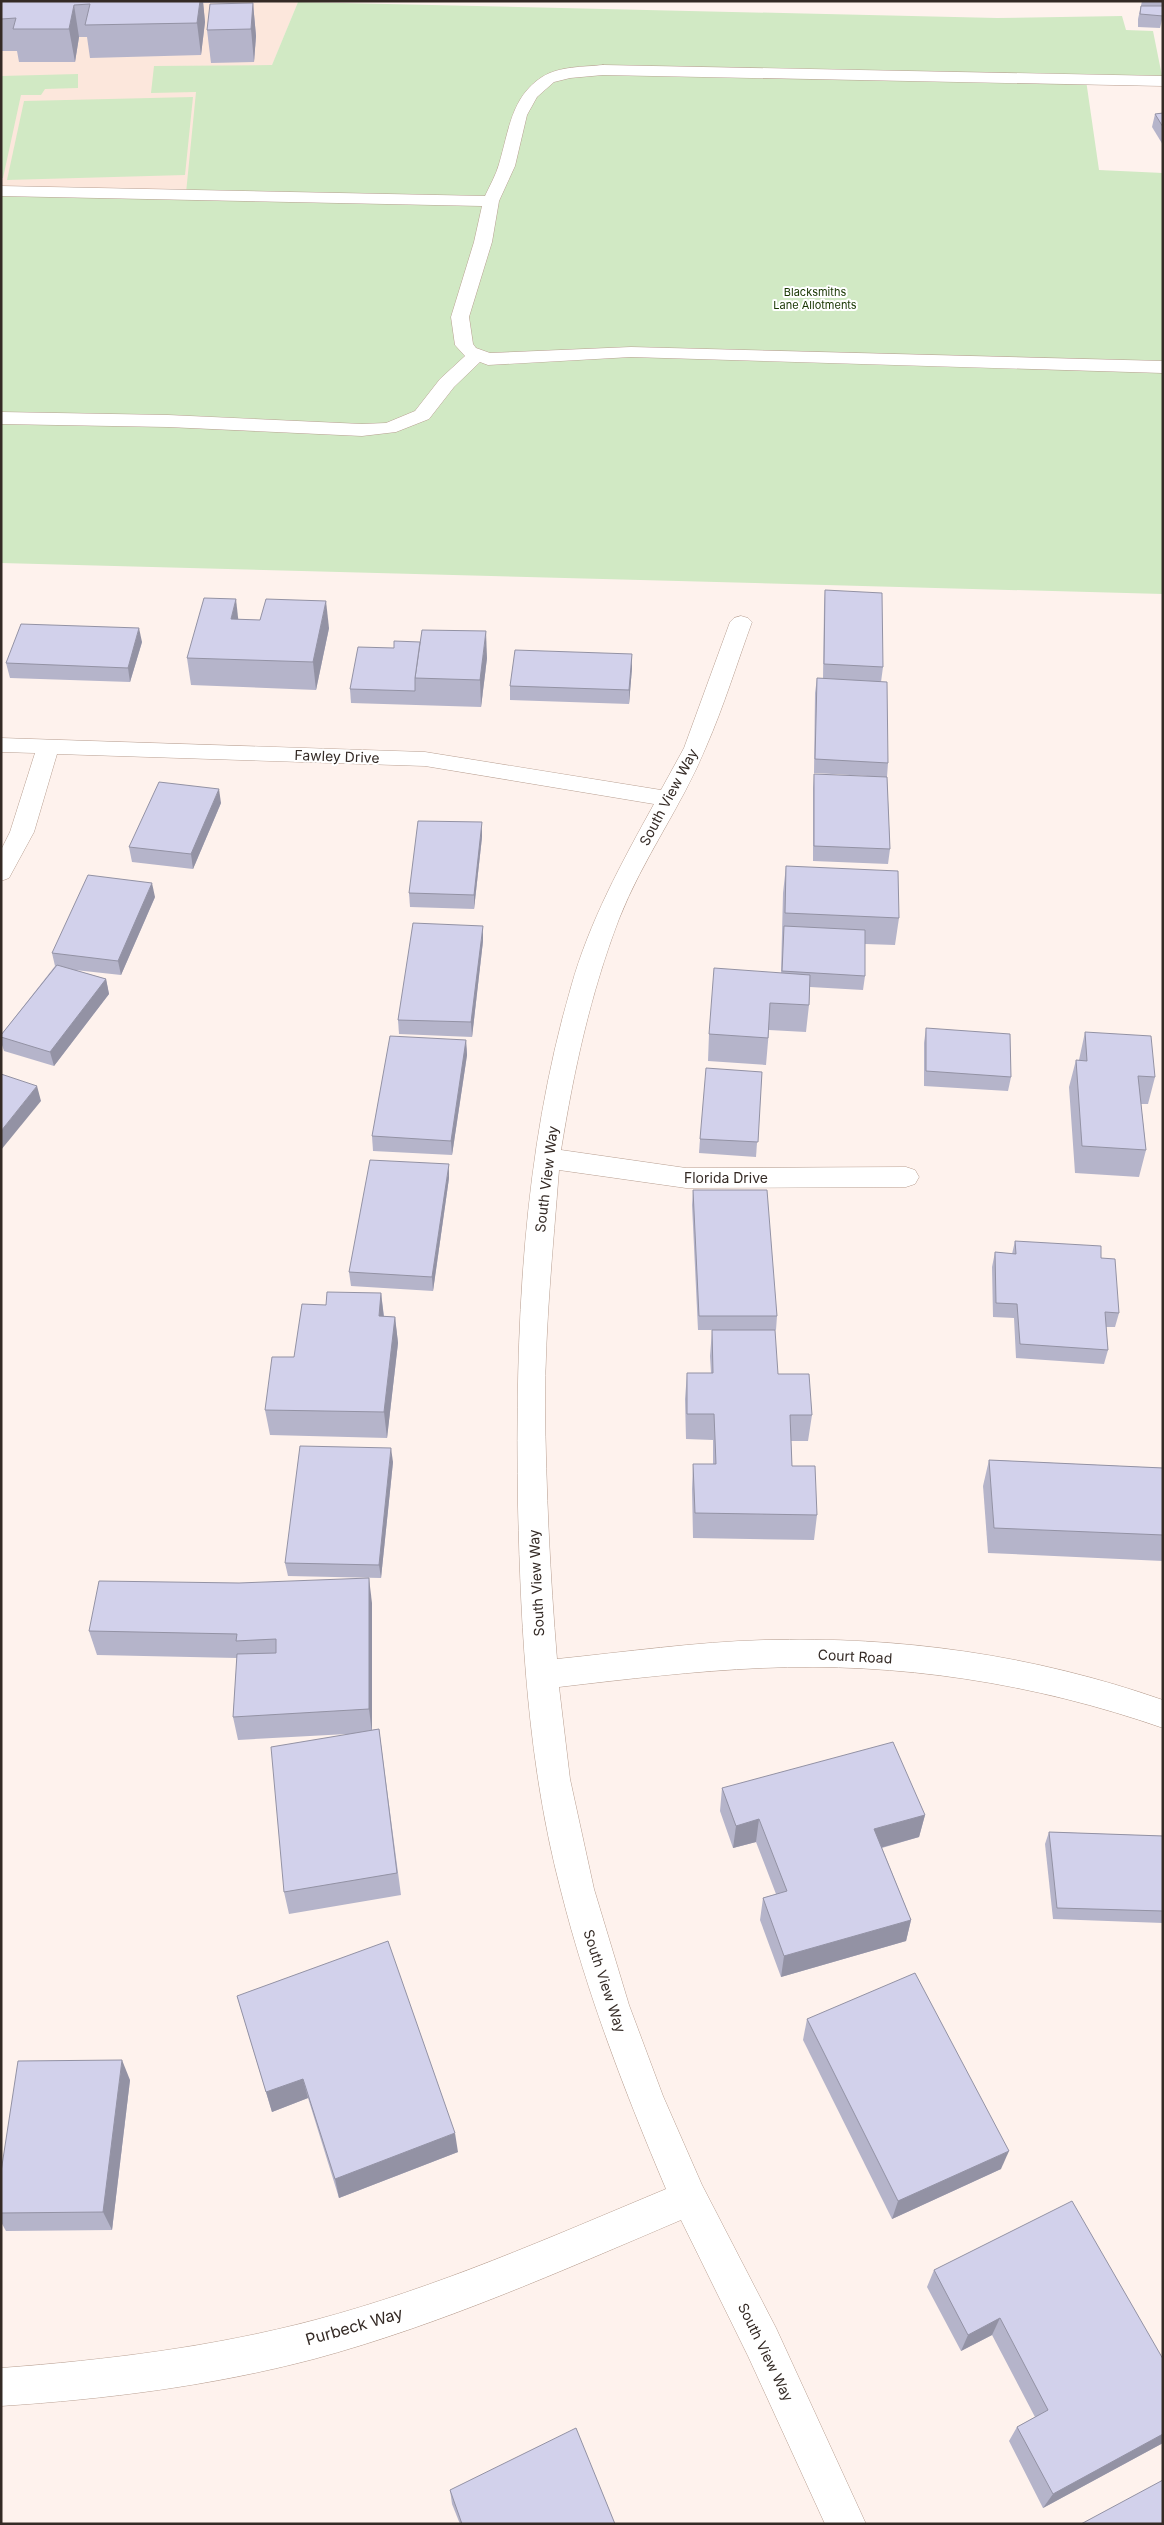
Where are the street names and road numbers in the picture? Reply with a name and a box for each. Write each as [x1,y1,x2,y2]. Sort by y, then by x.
street label: South View Way [635,745,701,848]
street label: Fawley Drive [294,746,380,766]
street label: South View Way [531,1125,561,1233]
street label: Florida Drive [684,1169,768,1186]
street label: South View Way [525,1529,547,1637]
street label: Court Road [817,1646,893,1666]
street label: South View Way [580,1927,630,2035]
street label: South View Way [735,2300,797,2404]
street label: Purbeck Way [303,2303,405,2349]

